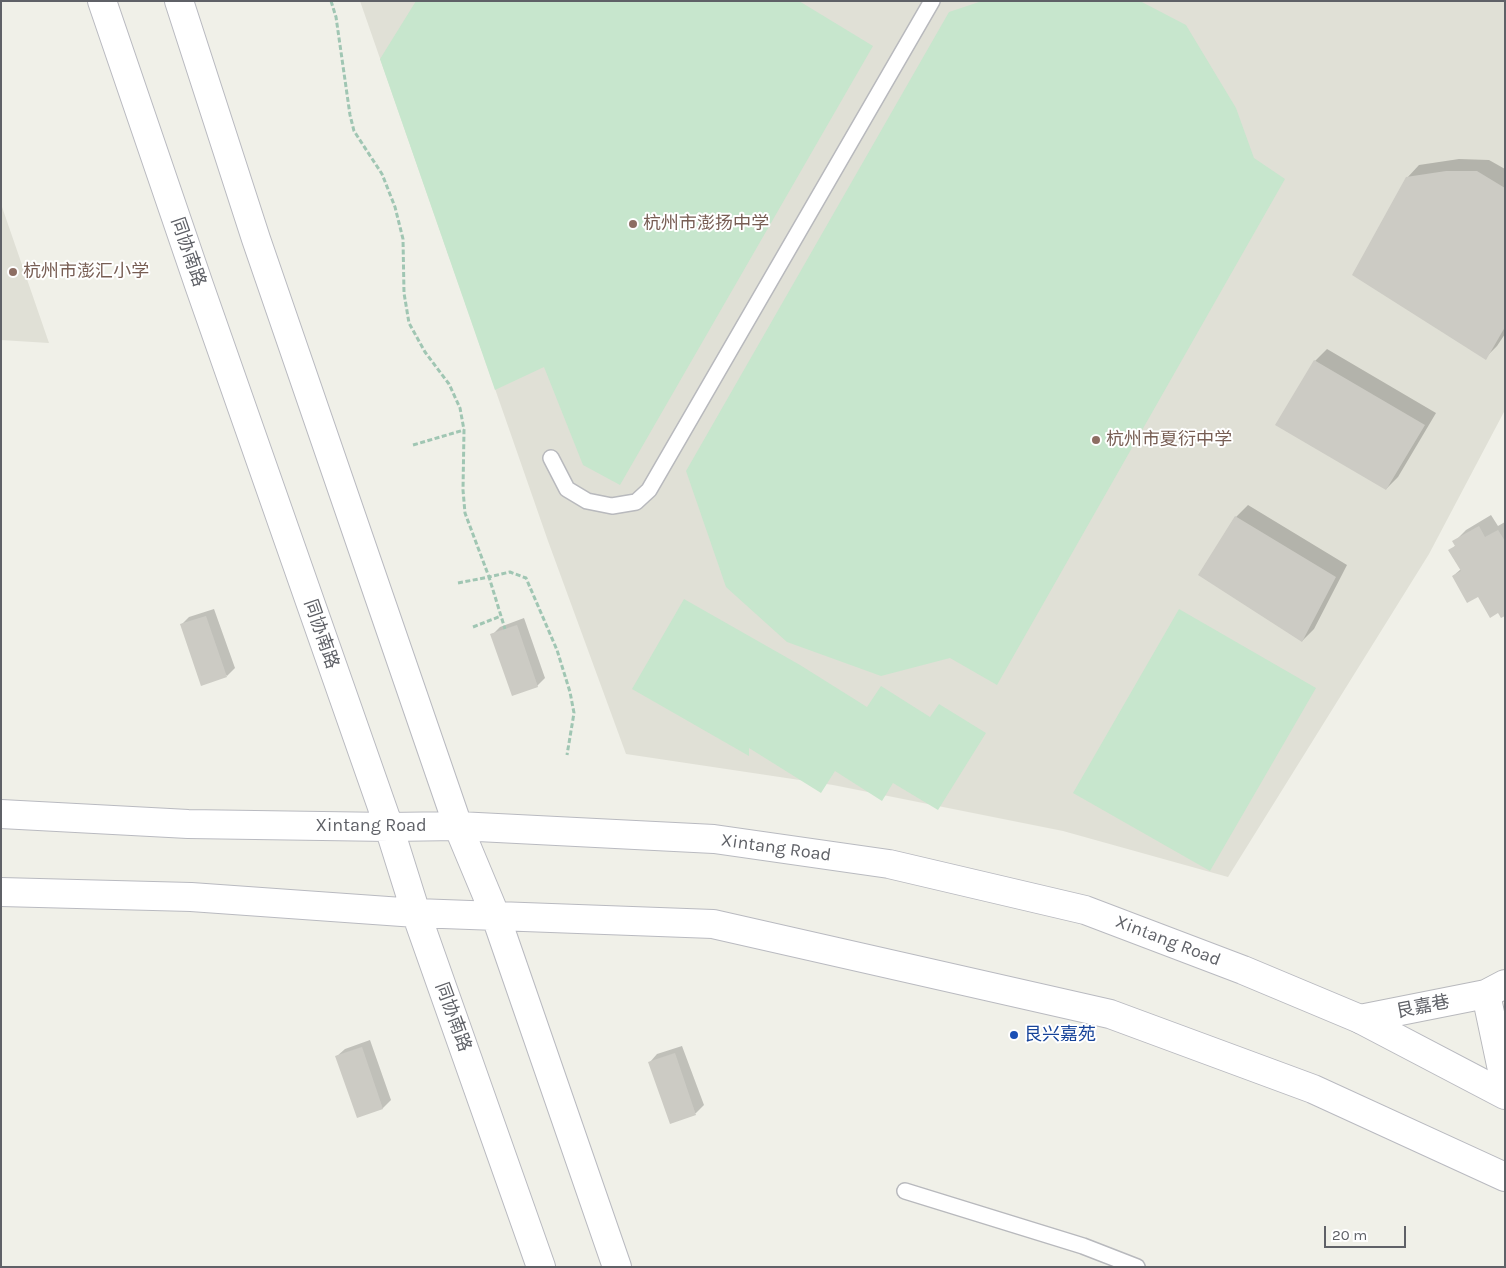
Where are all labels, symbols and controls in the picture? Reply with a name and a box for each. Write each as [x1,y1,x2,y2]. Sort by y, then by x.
place label: 杭州市澎扬中学 [643,213,769,235]
street label: 同协南路 [166,214,210,290]
marker: 杭州市澎扬中学 [627,218,639,230]
place label: 杭州市澎汇小学 [23,261,149,283]
marker: 杭州市澎汇小学 [7,266,19,278]
place label: 杭州市夏衍中学 [1106,429,1232,451]
marker: 杭州市夏衍中学 [1090,434,1102,446]
street label: 同协南路 [299,596,343,672]
street label: Xintang Road [315,815,427,837]
street label: Xintang Road [719,830,833,866]
street label: Xintang Road [1112,911,1224,971]
street label: 同协南路 [431,979,475,1055]
street label: 艮嘉巷 [1394,991,1452,1023]
place label: 艮兴嘉苑 [1024,1024,1096,1046]
marker: 艮兴嘉苑 [1008,1029,1020,1041]
scale bar [1326,1216,1408,1248]
text: 20 m [1332,1226,1367,1244]

